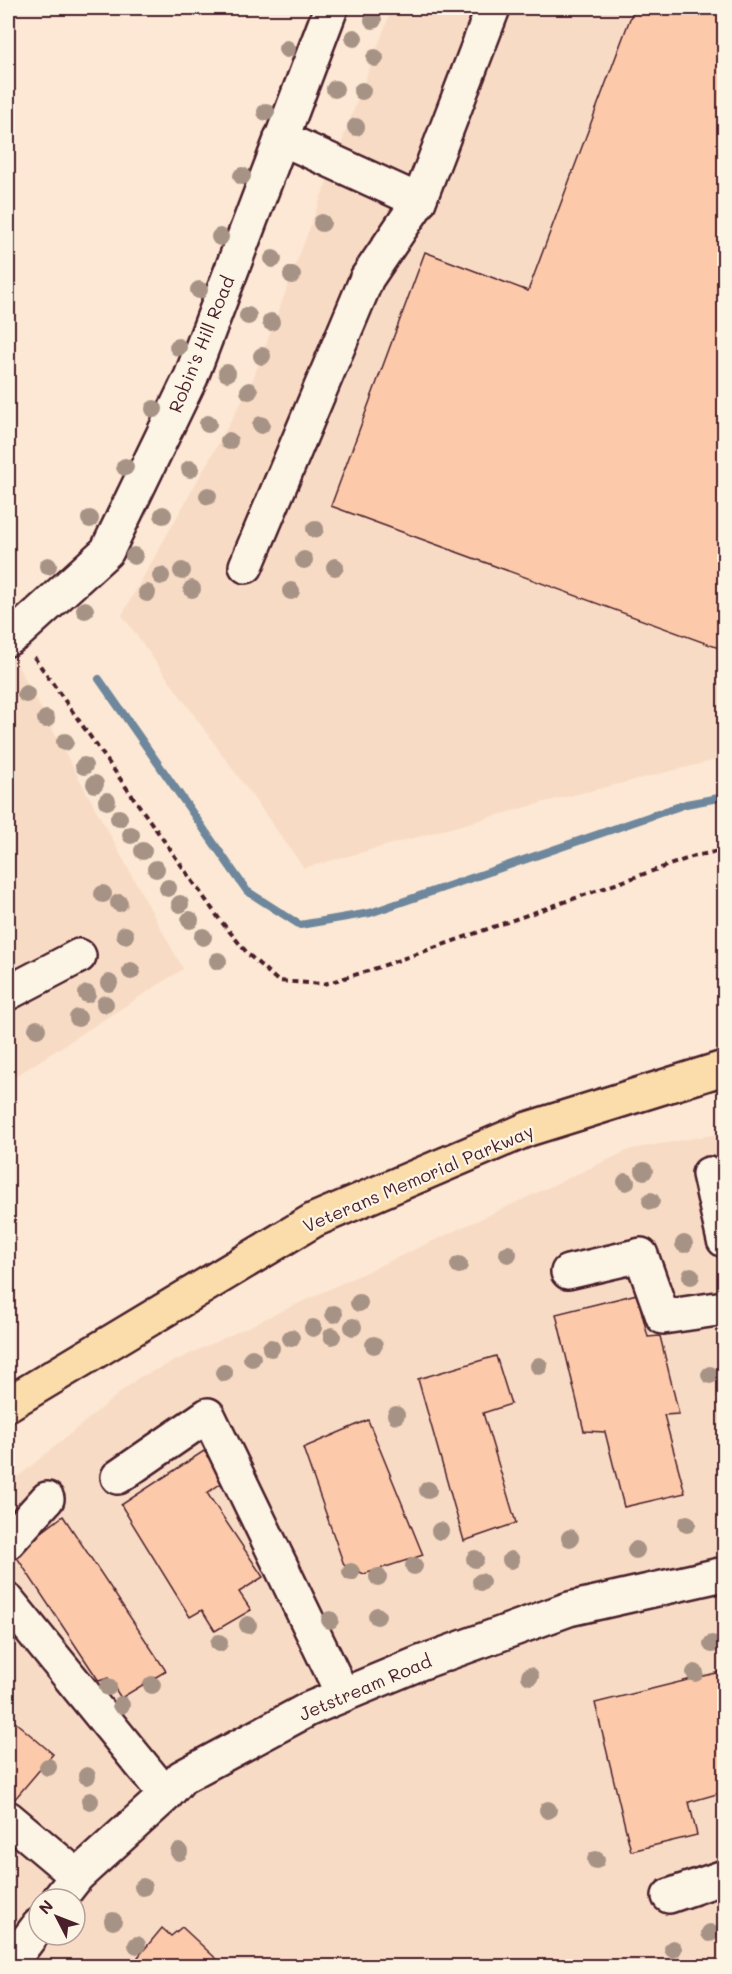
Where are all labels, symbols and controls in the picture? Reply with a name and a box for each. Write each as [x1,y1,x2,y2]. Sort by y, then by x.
street label: Robin's Hill Road [163,272,239,416]
street label: Veterans Memorial Parkway [299,1118,537,1238]
street label: Jetstream Road [295,1648,435,1726]
north arrow [27,1887,87,1947]
text: N [34,1895,57,1918]

